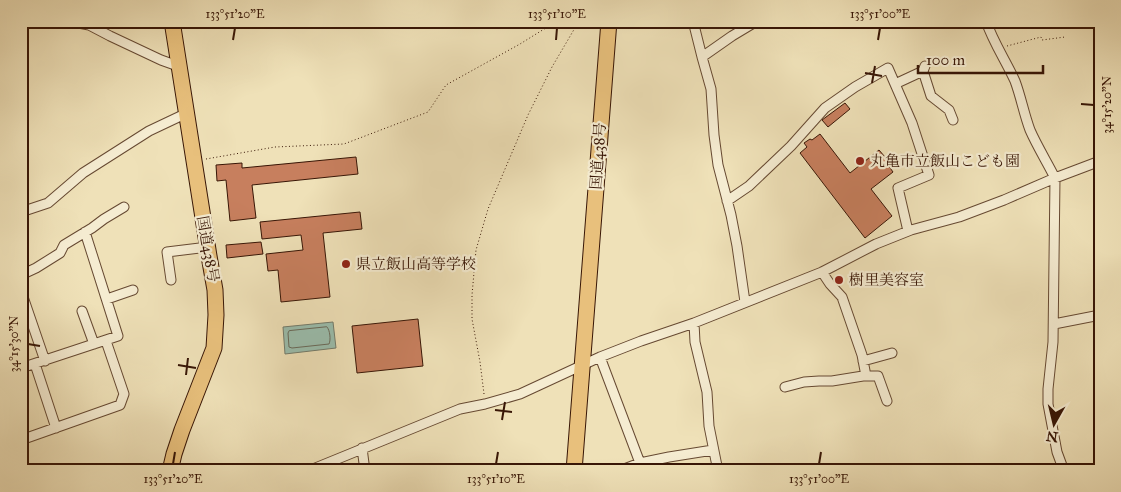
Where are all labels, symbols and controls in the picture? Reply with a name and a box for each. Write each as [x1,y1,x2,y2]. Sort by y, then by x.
text: 133°51'20"E [205,7,265,21]
text: 133°51'10"E [528,7,586,21]
text: 133°51'00"E [850,7,910,21]
scale bar [918,42,1044,74]
text: 100 m [926,51,966,69]
text: 34°15'20"N [1100,76,1114,134]
street label: 国道438号 [587,122,609,190]
place label: 丸亀市立飯山こども園 [870,152,1020,170]
marker: 丸亀市立飯山こども園 [854,155,866,167]
street label: 国道438号 [193,214,223,284]
place label: 県立飯山高等学校 [356,255,476,273]
marker: 県立飯山高等学校 [340,258,352,270]
place label: 樹里美容室 [849,271,924,289]
marker: 樹里美容室 [833,274,845,286]
text: 34°15'30"N [7,316,21,372]
north arrow [1028,400,1078,450]
text: N [1045,427,1059,446]
text: 133°51'20"E [143,472,203,486]
text: 133°51'10"E [467,472,525,486]
text: 133°51'00"E [789,472,849,486]

